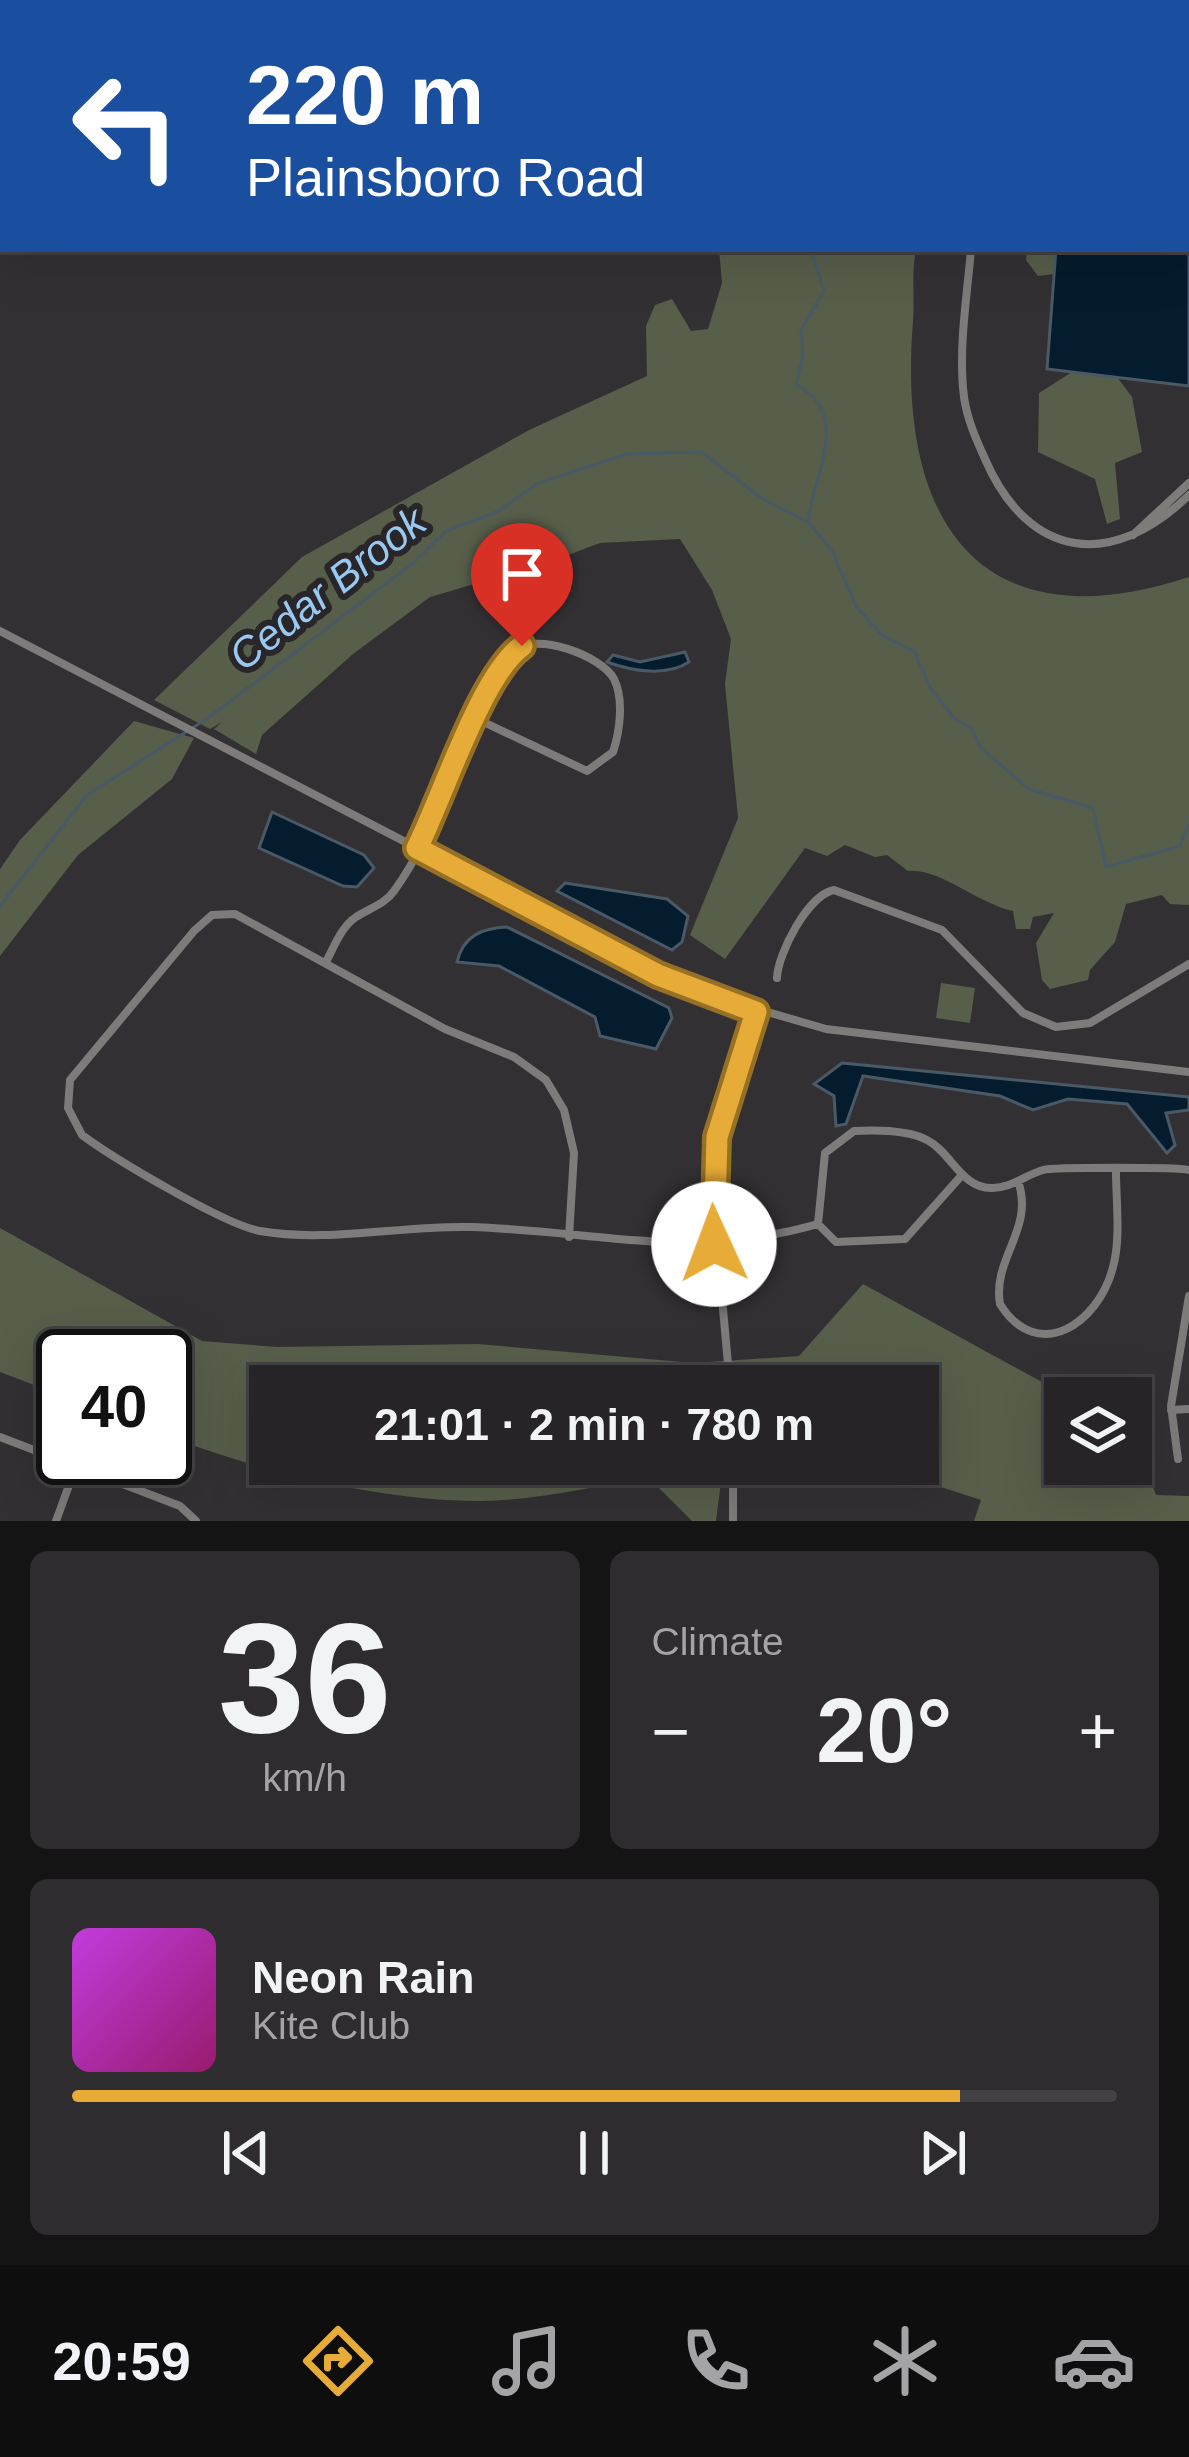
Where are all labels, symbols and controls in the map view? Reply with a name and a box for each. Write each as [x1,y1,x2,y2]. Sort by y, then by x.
icon: left [48,48,204,204]
text: 220 m [246,48,484,142]
text: Plainsboro Road [246,147,645,207]
water label: Cedar Brook [220,496,436,679]
pin [471,523,573,646]
icon: arrive [489,541,555,607]
position arrow [651,1181,777,1307]
speed limit sign: 40 [36,1329,192,1485]
map controls [1044,1377,1152,1485]
button: layers [1044,1377,1152,1485]
text: 21:01 · 2 min · 780 m [374,1399,814,1450]
text: 36 [218,1591,392,1765]
text: Climate [652,1620,784,1663]
text: 20° [816,1681,952,1781]
text: − [652,1694,690,1768]
text: + [1078,1694,1117,1768]
text: km/h [262,1756,347,1799]
text: Neon Rain [252,1952,475,2003]
text: Kite Club [252,2004,410,2047]
icon: previous [213,2120,279,2186]
icon: pause [561,2120,627,2186]
icon: next [910,2120,976,2186]
icon: directions [296,2319,380,2403]
icon: music [485,2319,569,2403]
icon: phone [674,2319,758,2403]
icon: climate [863,2319,947,2403]
icon: car [1052,2319,1136,2403]
text: 20:59 [53,2331,191,2391]

